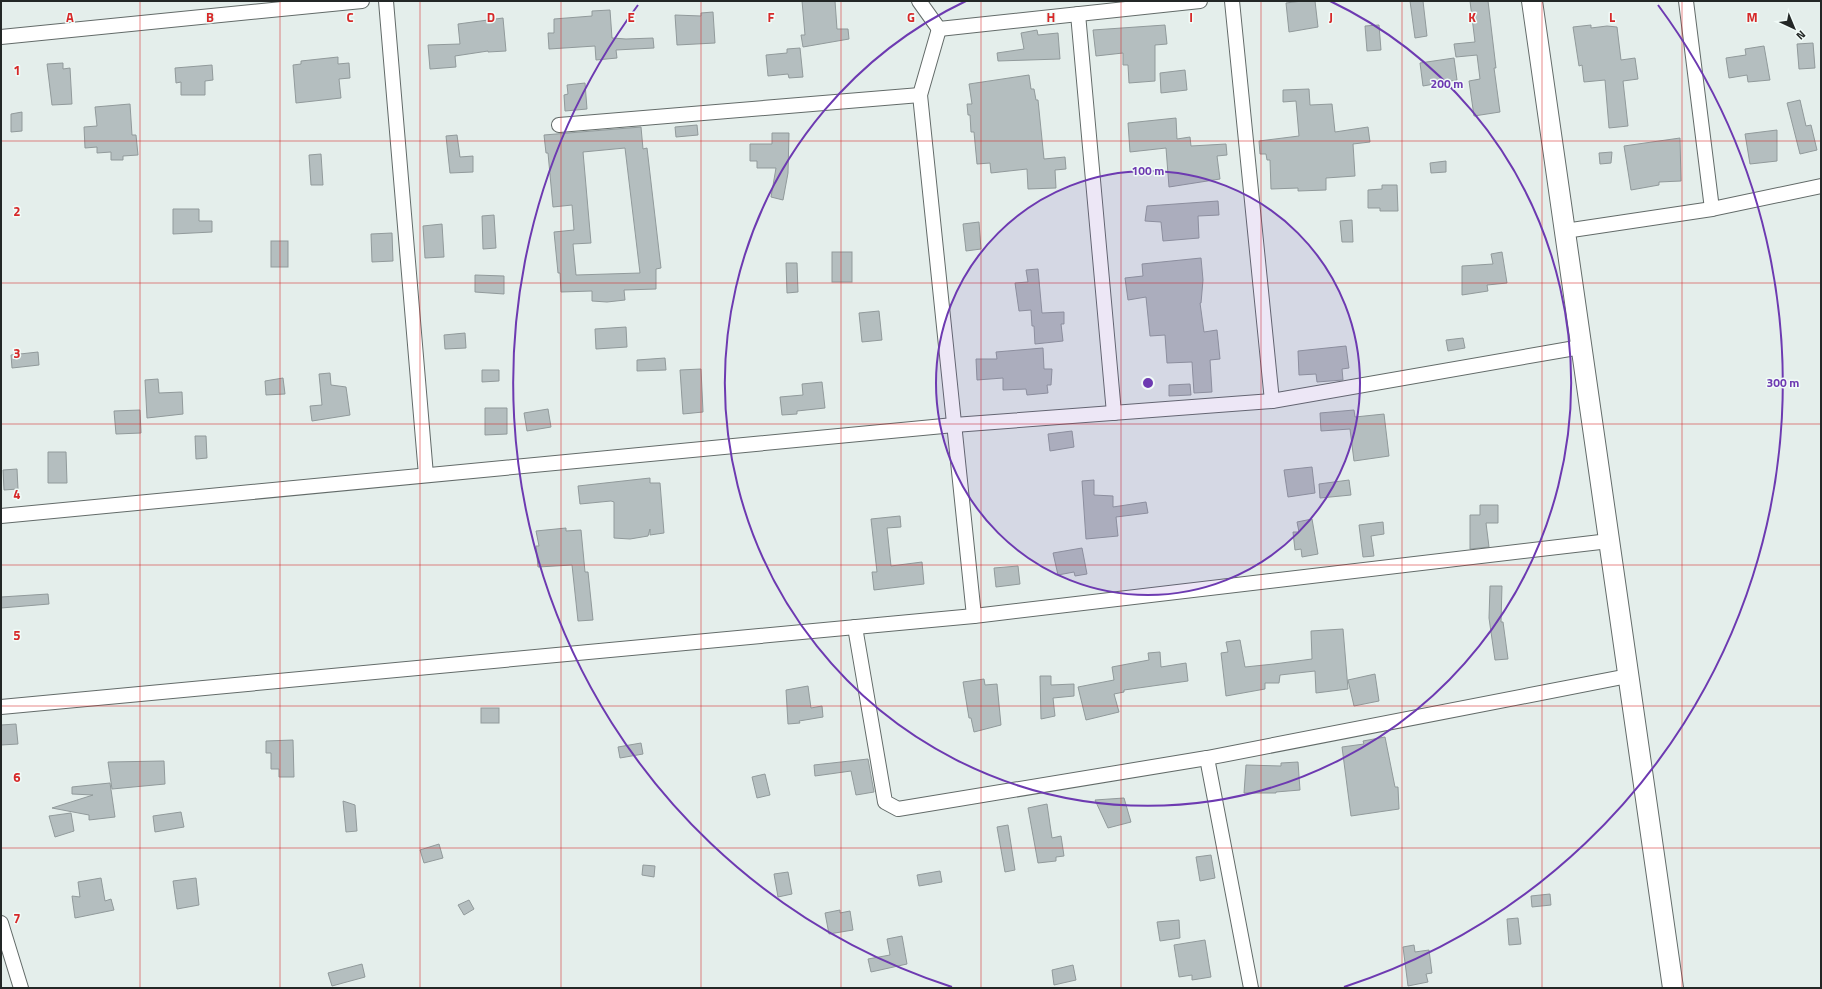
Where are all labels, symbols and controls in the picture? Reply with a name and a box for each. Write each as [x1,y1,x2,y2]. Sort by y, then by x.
text: A [66,7,74,27]
text: B [206,7,214,27]
text: C [346,7,354,27]
text: D [487,7,495,27]
text: E [627,7,635,27]
text: F [768,7,775,27]
text: G [907,7,915,27]
text: H [1047,7,1055,27]
text: I [1189,7,1193,27]
text: J [1329,7,1333,27]
text: K [1468,7,1476,27]
text: L [1609,7,1615,27]
text: M [1746,7,1758,27]
north arrow [1774,8,1814,48]
text: N [1793,27,1809,44]
text: 1 [13,60,21,80]
text: 200 m [1431,74,1463,93]
text: 100 m [1132,161,1164,180]
text: 2 [13,201,21,221]
text: 3 [13,343,21,363]
text: 300 m [1767,373,1799,392]
centre of rings [1141,376,1155,390]
text: 4 [13,484,21,504]
text: 5 [13,625,21,645]
text: 6 [13,767,21,787]
text: 7 [13,908,21,928]

